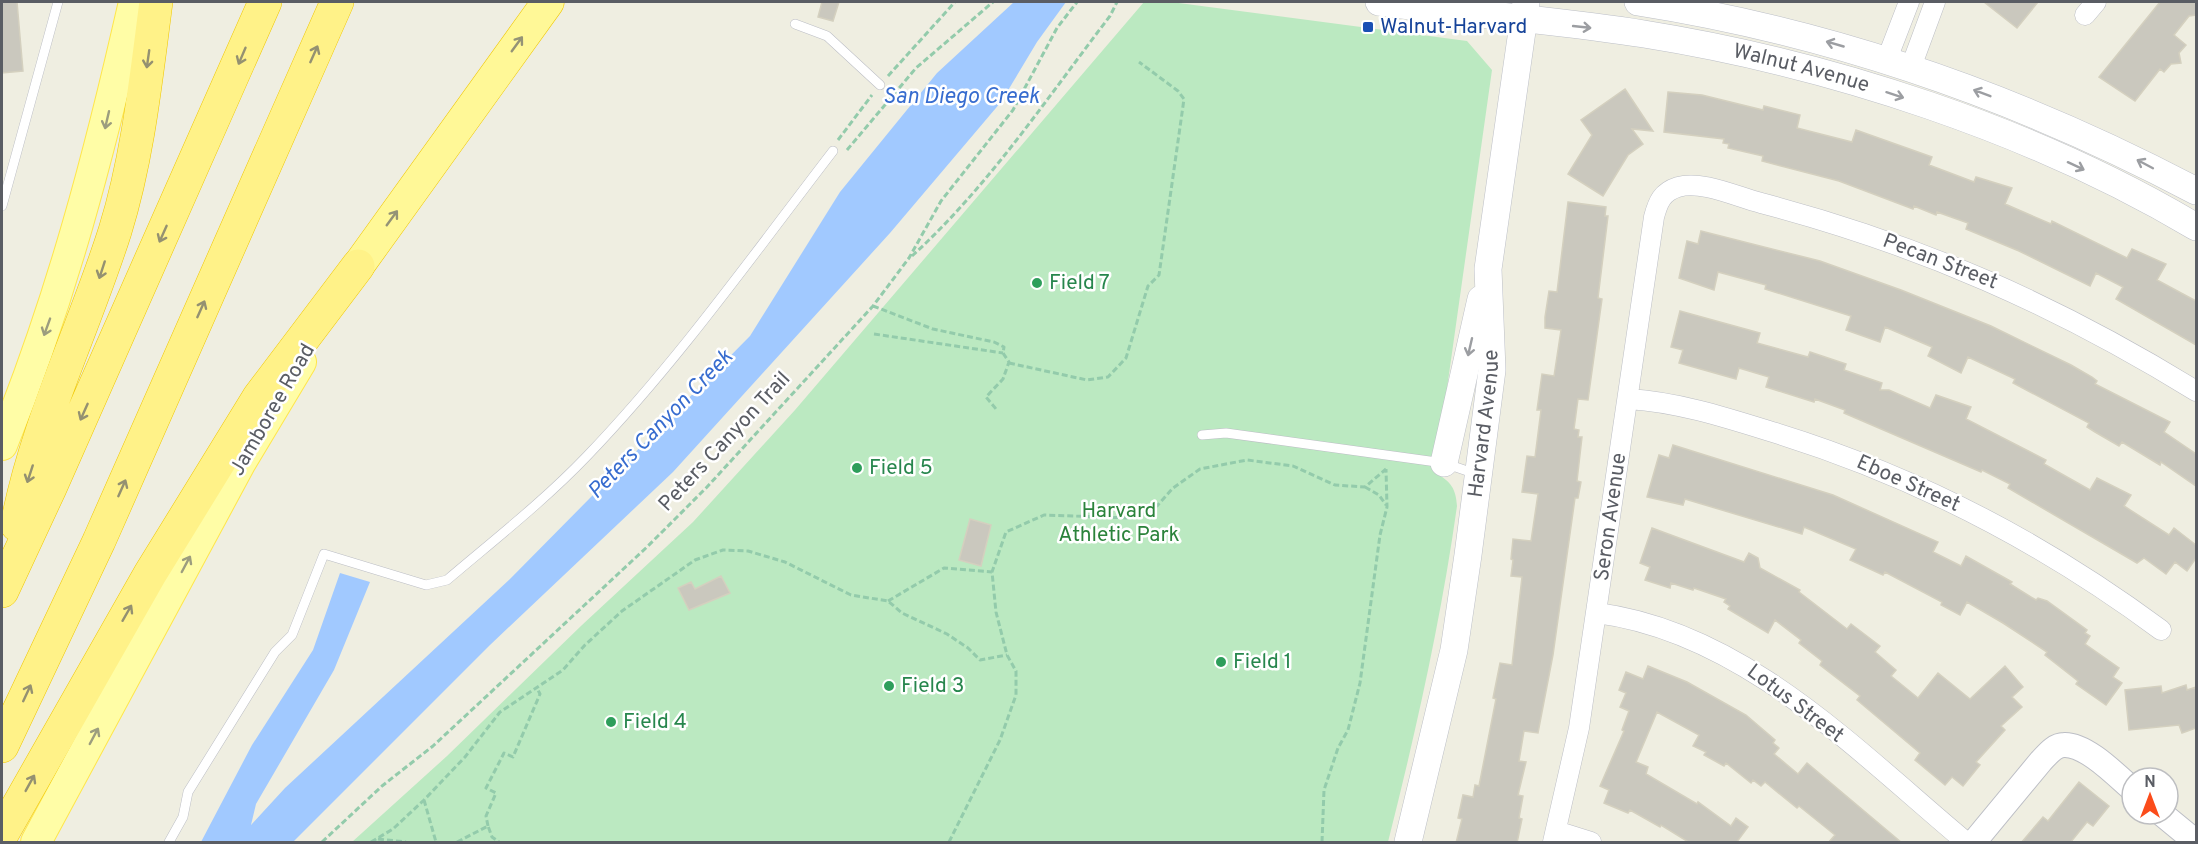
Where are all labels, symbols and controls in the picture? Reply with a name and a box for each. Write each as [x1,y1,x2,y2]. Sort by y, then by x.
place label: Walnut-Harvard [1380,14,1527,41]
marker: Walnut-Harvard [1361,20,1375,34]
one-way arrow [1571,22,1591,33]
one-way arrow [511,37,523,53]
street label: Walnut Avenue [1731,38,1873,99]
one-way arrow [1826,38,1845,49]
one-way arrow [309,45,320,64]
one-way arrow [236,46,248,64]
one-way arrow [142,49,153,69]
water label: San Diego Creek [883,84,1040,111]
one-way arrow [1973,86,1992,97]
one-way arrow [1885,90,1904,101]
one-way arrow [101,110,112,129]
one-way arrow [2136,158,2154,169]
one-way arrow [2067,160,2085,172]
one-way arrow [386,211,398,227]
one-way arrow [157,224,169,242]
street label: Pecan Street [1879,228,2001,296]
one-way arrow [96,260,107,279]
place label: Field 7 [1049,270,1110,297]
marker: Field 7 [1030,276,1044,290]
one-way arrow [196,300,207,319]
one-way arrow [40,317,51,336]
one-way arrow [1464,336,1475,356]
street label: Jamboree Road [224,339,322,481]
water label: Peters Canyon Creek [583,344,740,505]
street label: Harvard Avenue [1462,349,1506,499]
street label: Peters Canyon Trail [653,366,797,518]
one-way arrow [78,402,89,421]
street label: Eboe Street [1852,449,1964,519]
street label: Seron Avenue [1589,451,1633,583]
place label: Field 5 [869,455,933,482]
marker: Field 5 [850,461,864,475]
one-way arrow [24,464,35,483]
one-way arrow [117,479,129,497]
park label: Harvard Athletic Park [1058,498,1180,549]
one-way arrow [180,556,192,573]
one-way arrow [121,605,133,622]
place label: Field 1 [1233,649,1292,676]
marker: Field 1 [1214,655,1228,669]
street label: Lotus Street [1741,659,1849,749]
place label: Field 3 [901,673,964,700]
marker: Field 3 [882,679,896,693]
one-way arrow [21,685,33,703]
place label: Field 4 [623,709,687,736]
marker: Field 4 [604,715,618,729]
one-way arrow [89,727,100,745]
north arrow [2120,766,2180,826]
text: N [2144,773,2156,793]
one-way arrow [25,774,36,792]

